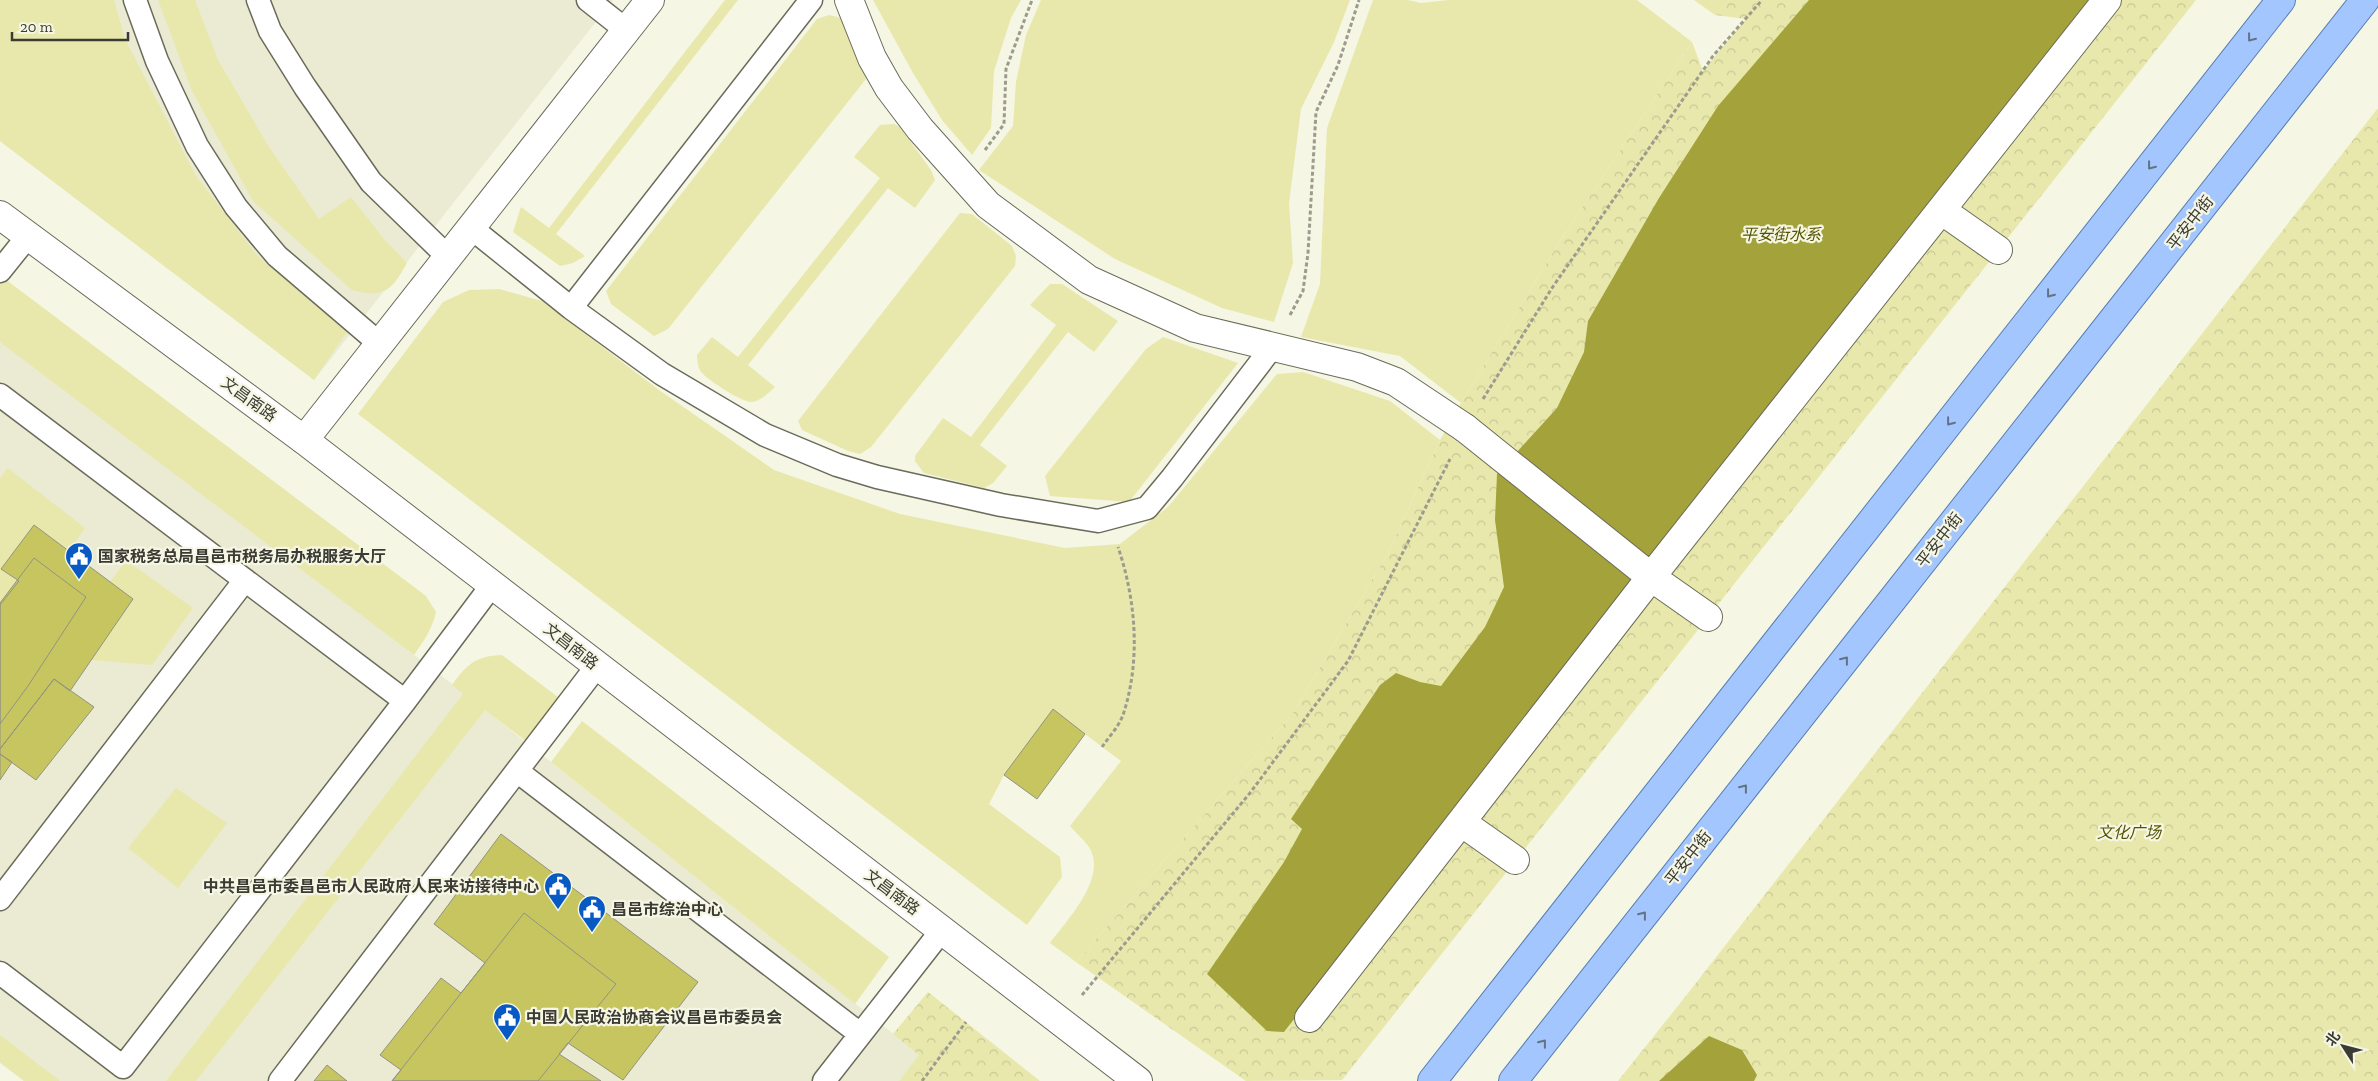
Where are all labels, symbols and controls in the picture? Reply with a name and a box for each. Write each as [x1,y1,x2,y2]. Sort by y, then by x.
scale bar [12,10,129,42]
text: 20 m [20,18,53,36]
one-way arrow [2249,32,2257,41]
one-way arrow [2148,160,2157,170]
street label: 平安中街 [2163,192,2217,254]
park label: 平安街水系 [1741,225,1822,244]
one-way arrow [2048,288,2056,297]
street label: 文昌南路 [218,373,280,425]
one-way arrow [1947,416,1956,425]
street label: 平安中街 [1912,509,1966,571]
public building icon: 国家税务总局昌邑市税务局办税服务大厅 [64,541,94,580]
place label: 国家税务总局昌邑市税务局办税服务大厅 [98,547,386,566]
street label: 文昌南路 [540,619,602,673]
one-way arrow [1839,657,1847,666]
one-way arrow [1738,784,1747,793]
park label: 文化广场 [2097,823,2163,842]
street label: 平安中街 [1661,827,1715,889]
street label: 文昌南路 [861,865,923,919]
public building icon: 中共昌邑市委昌邑市人民政府人民来访接待中心 [543,871,573,910]
place label: 中共昌邑市委昌邑市人民政府人民来访接待中心 [203,877,539,896]
public building icon: 昌邑市综治中心 [577,894,607,933]
place label: 昌邑市综治中心 [611,900,723,919]
one-way arrow [1638,912,1646,921]
public building icon: 中国人民政治协商会议昌邑市委员会 [492,1002,522,1041]
place label: 中国人民政治协商会议昌邑市委员会 [526,1008,782,1027]
north arrow [2318,1021,2368,1071]
text: 北 [2322,1028,2344,1049]
one-way arrow [1537,1040,1545,1049]

